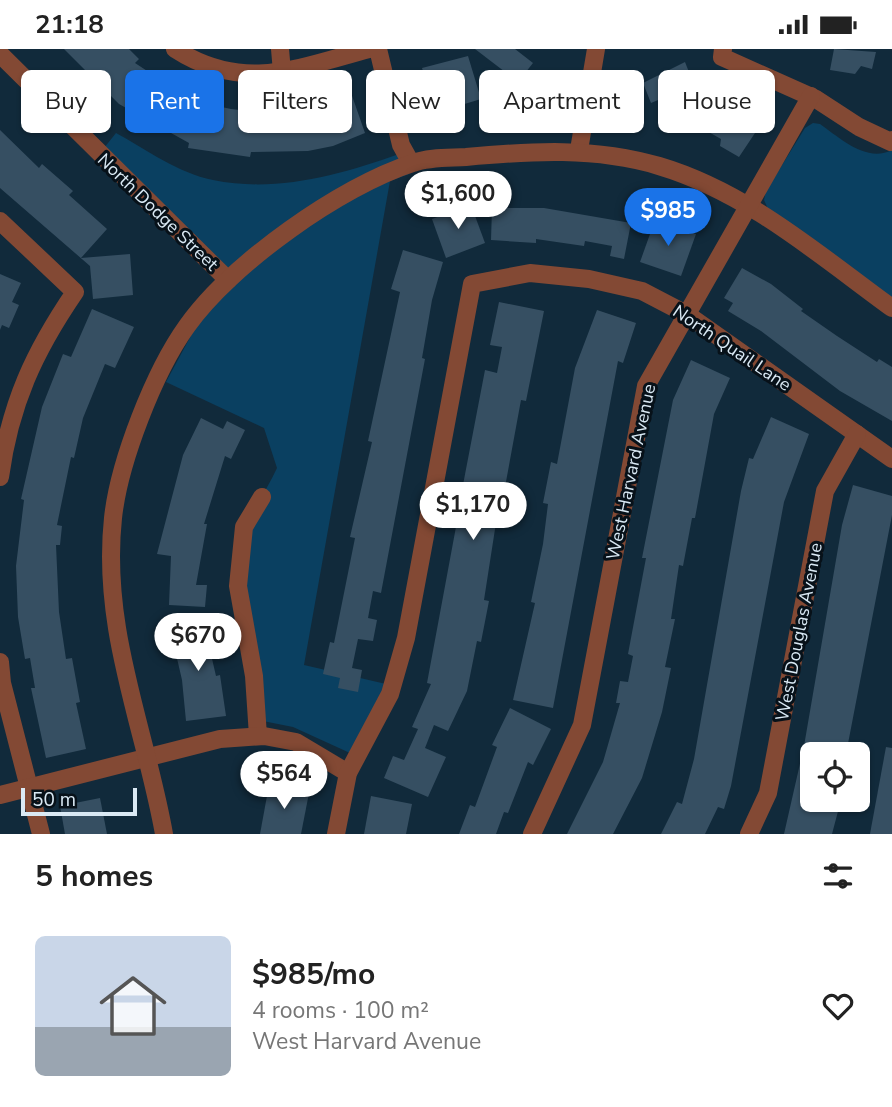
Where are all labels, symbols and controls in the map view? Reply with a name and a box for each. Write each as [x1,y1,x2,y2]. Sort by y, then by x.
text: 21:18 [35,7,104,42]
chip: Buy [21,70,111,133]
chip: Rent [125,70,224,133]
chip: Filters [238,70,352,133]
chip: New [366,70,465,133]
chip: Apartment [479,70,644,133]
chip: House [658,70,775,133]
street label: North Dodge Street [92,148,224,276]
pin: $1,600 [401,171,515,231]
text: $1,600 [421,178,495,209]
pin: $985 [627,189,709,248]
text: $985 [640,195,696,226]
street label: North Quail Lane [668,299,796,397]
street label: West Harvard Avenue [601,382,661,562]
pin: $1,170 [416,483,530,542]
text: $1,170 [436,489,510,520]
street label: West Douglas Avenue [770,541,828,723]
pin: $670 [157,613,239,673]
text: $670 [170,620,226,651]
map controls [800,742,870,812]
button: locate [800,742,870,812]
pin: $564 [243,751,325,811]
text: $564 [256,758,312,789]
scale bar [21,785,136,817]
text: 50 m [32,787,76,813]
text: 5 homes [35,856,153,897]
icon: filters [819,857,857,895]
text: $985/mo [252,954,375,995]
icon: home [91,964,175,1048]
icon: heart [819,987,857,1025]
text: 4 rooms · 100 m² [252,995,429,1026]
text: West Harvard Avenue [252,1026,481,1057]

